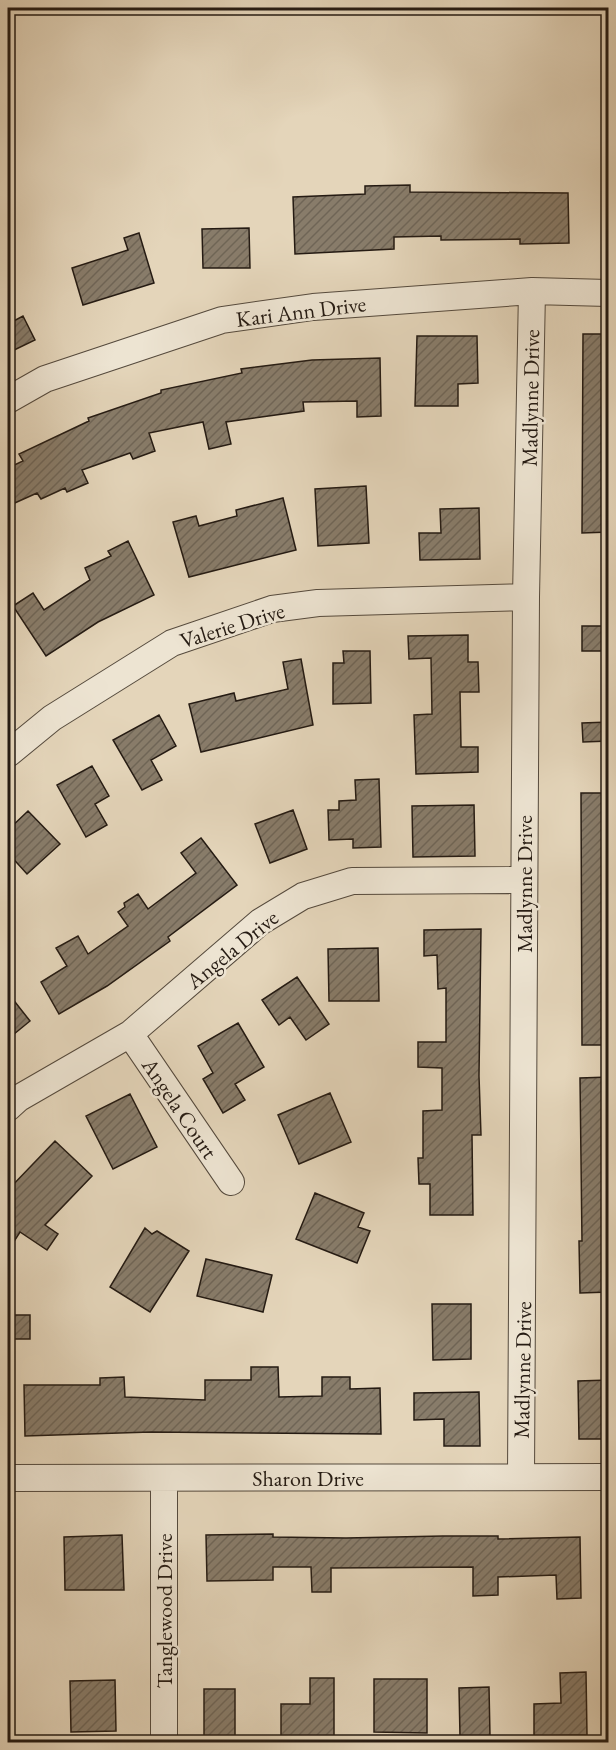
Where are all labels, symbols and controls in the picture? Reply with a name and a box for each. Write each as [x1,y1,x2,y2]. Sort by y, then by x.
street label: Kari Ann Drive [234,289,368,334]
street label: Madlynne Drive [515,329,546,467]
street label: Valerie Drive [176,596,288,655]
street label: Madlynne Drive [510,815,539,953]
street label: Angela Drive [179,903,285,996]
street label: Angela Court [135,1051,224,1164]
street label: Madlynne Drive [507,1301,538,1439]
street label: Sharon Drive [252,1464,364,1493]
street label: Tanglewood Drive [150,1533,179,1689]

